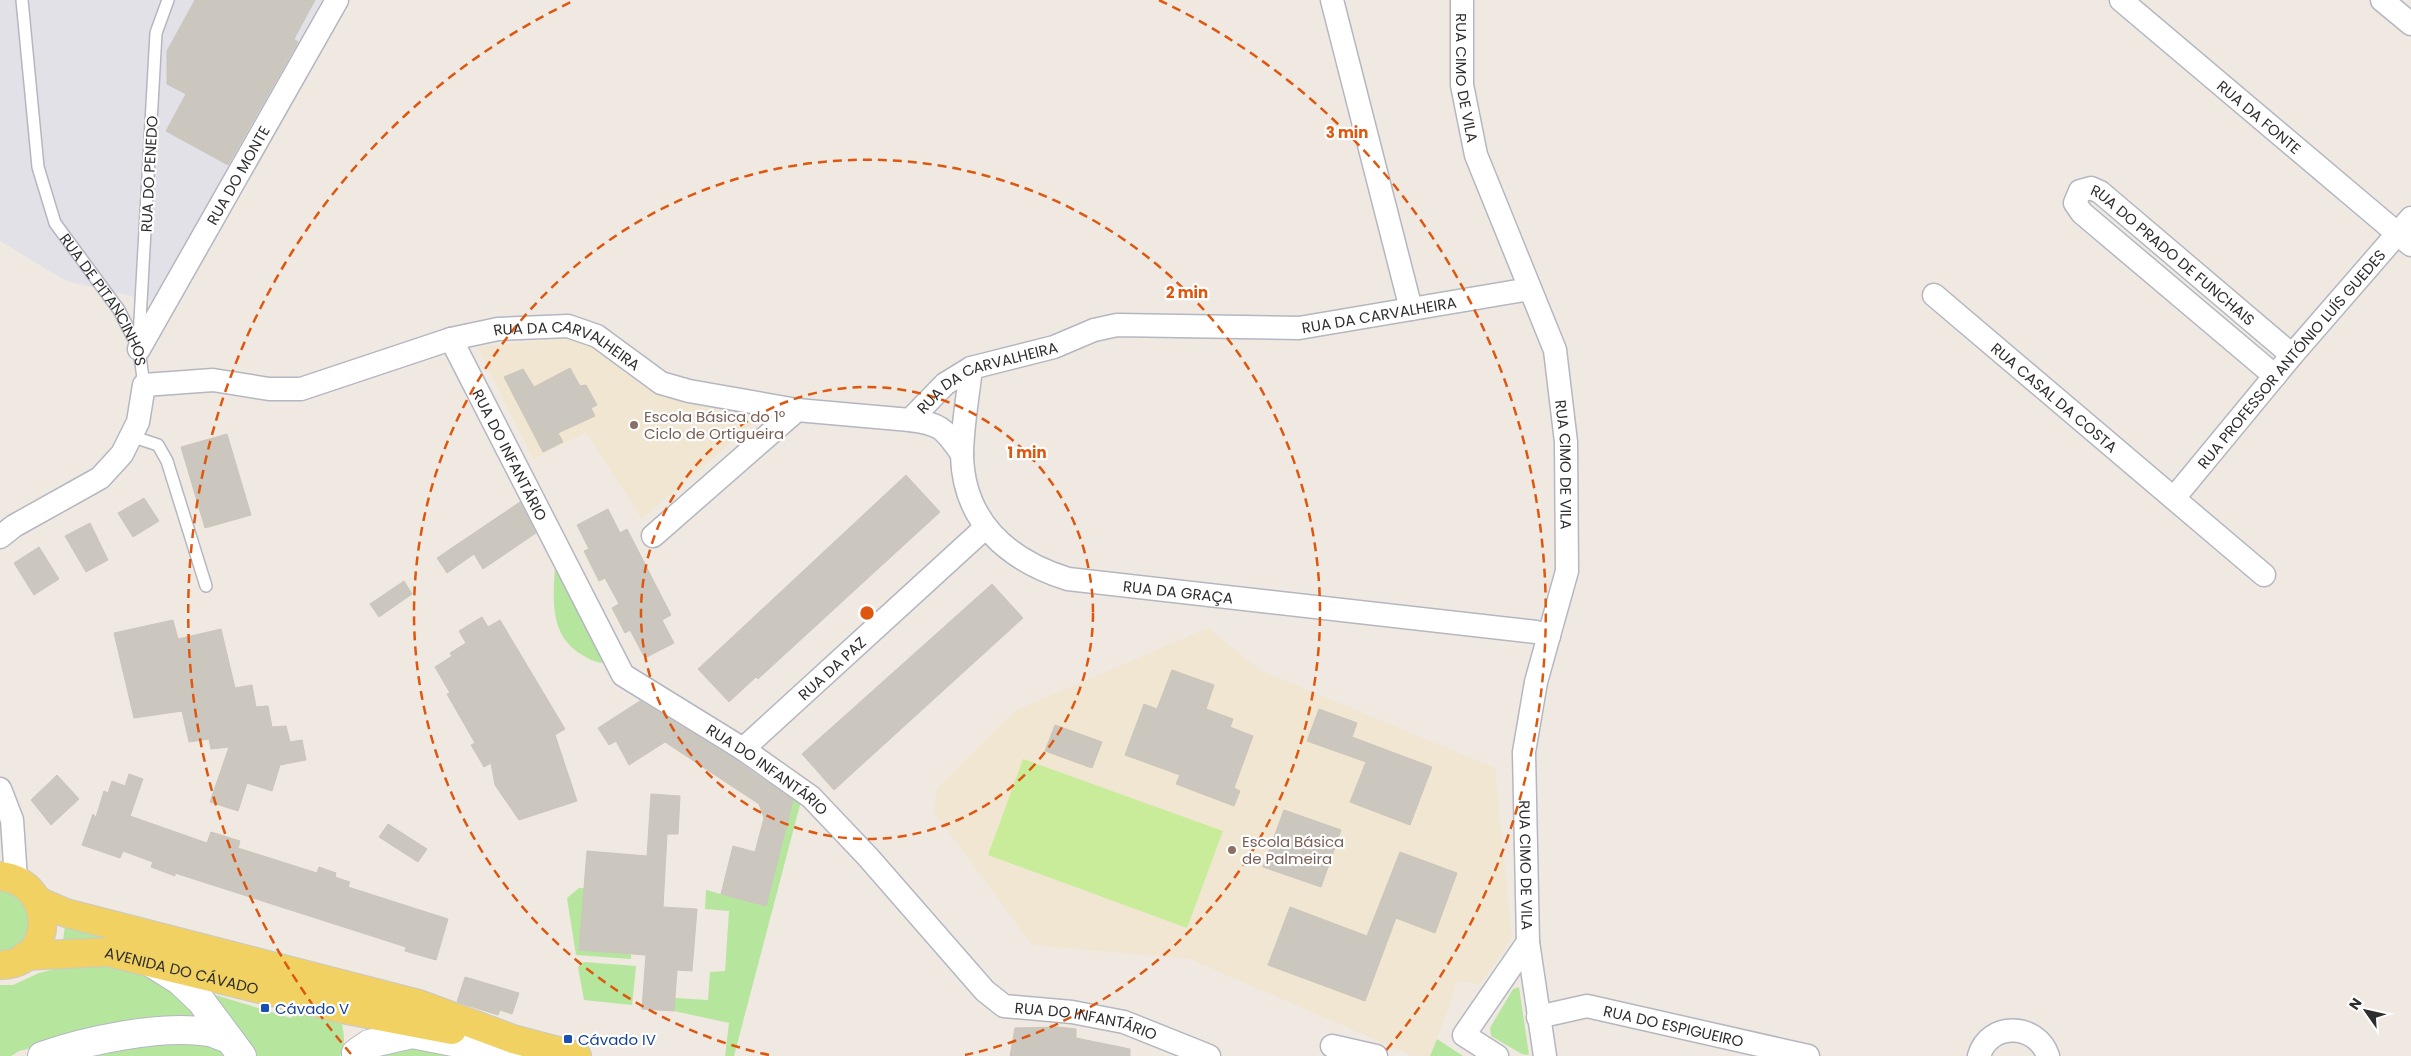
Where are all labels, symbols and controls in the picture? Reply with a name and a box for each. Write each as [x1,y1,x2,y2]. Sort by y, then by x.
street label: RUA CIMO DE VILA [1452,13,1484,144]
street label: RUA DA FONTE [2213,75,2306,158]
street label: RUA DO PENEDO [135,115,163,233]
street label: RUA DO MONTE [201,122,274,228]
text: 3 min [1326,122,1368,143]
street label: RUA DO PRADO DE FUNCHAIS [2088,179,2260,330]
street label: RUA DE PITANCINHOS [55,229,152,367]
street label: RUA PROFESSOR ANTÓNIO LUÍS GUEDES [2192,244,2390,473]
text: 2 min [1166,282,1208,303]
street label: RUA DA CARVALHEIRA [1300,291,1458,338]
street label: RUA DA CARVALHEIRA [491,314,645,375]
street label: RUA DA CARVALHEIRA [912,336,1060,418]
street label: RUA CASAL DA COSTA [1987,338,2122,457]
street label: RUA DO INFANTÁRIO [468,385,553,524]
street label: RUA CIMO DE VILA [1551,399,1577,530]
place label: Escola Básica do 1º Ciclo de Ortigueira [644,406,786,444]
marker: Escola Básica do 1º Ciclo de Ortigueira [628,419,640,431]
text: 1 min [1007,442,1047,463]
street label: RUA DA GRAÇA [1122,575,1234,608]
centre of rings [858,604,876,622]
street label: RUA DA PAZ [793,632,870,705]
street label: RUA DO INFANTÁRIO [703,719,833,820]
street label: RUA CIMO DE VILA [1515,800,1538,931]
place label: Escola Básica de Palmeira [1242,831,1344,869]
marker: Escola Básica de Palmeira [1226,844,1238,856]
street label: AVENIDA DO CÁVADO [103,941,261,999]
north arrow [2341,986,2391,1036]
text: N [2344,994,2366,1014]
street label: RUA DO INFANTÁRIO [1014,996,1160,1045]
place label: Cávado V [275,998,349,1019]
street label: RUA DO ESPIGUEIRO [1602,1000,1746,1052]
marker: Cávado V [259,1002,271,1014]
place label: Cávado IV [578,1029,656,1050]
marker: Cávado IV [562,1033,574,1045]

